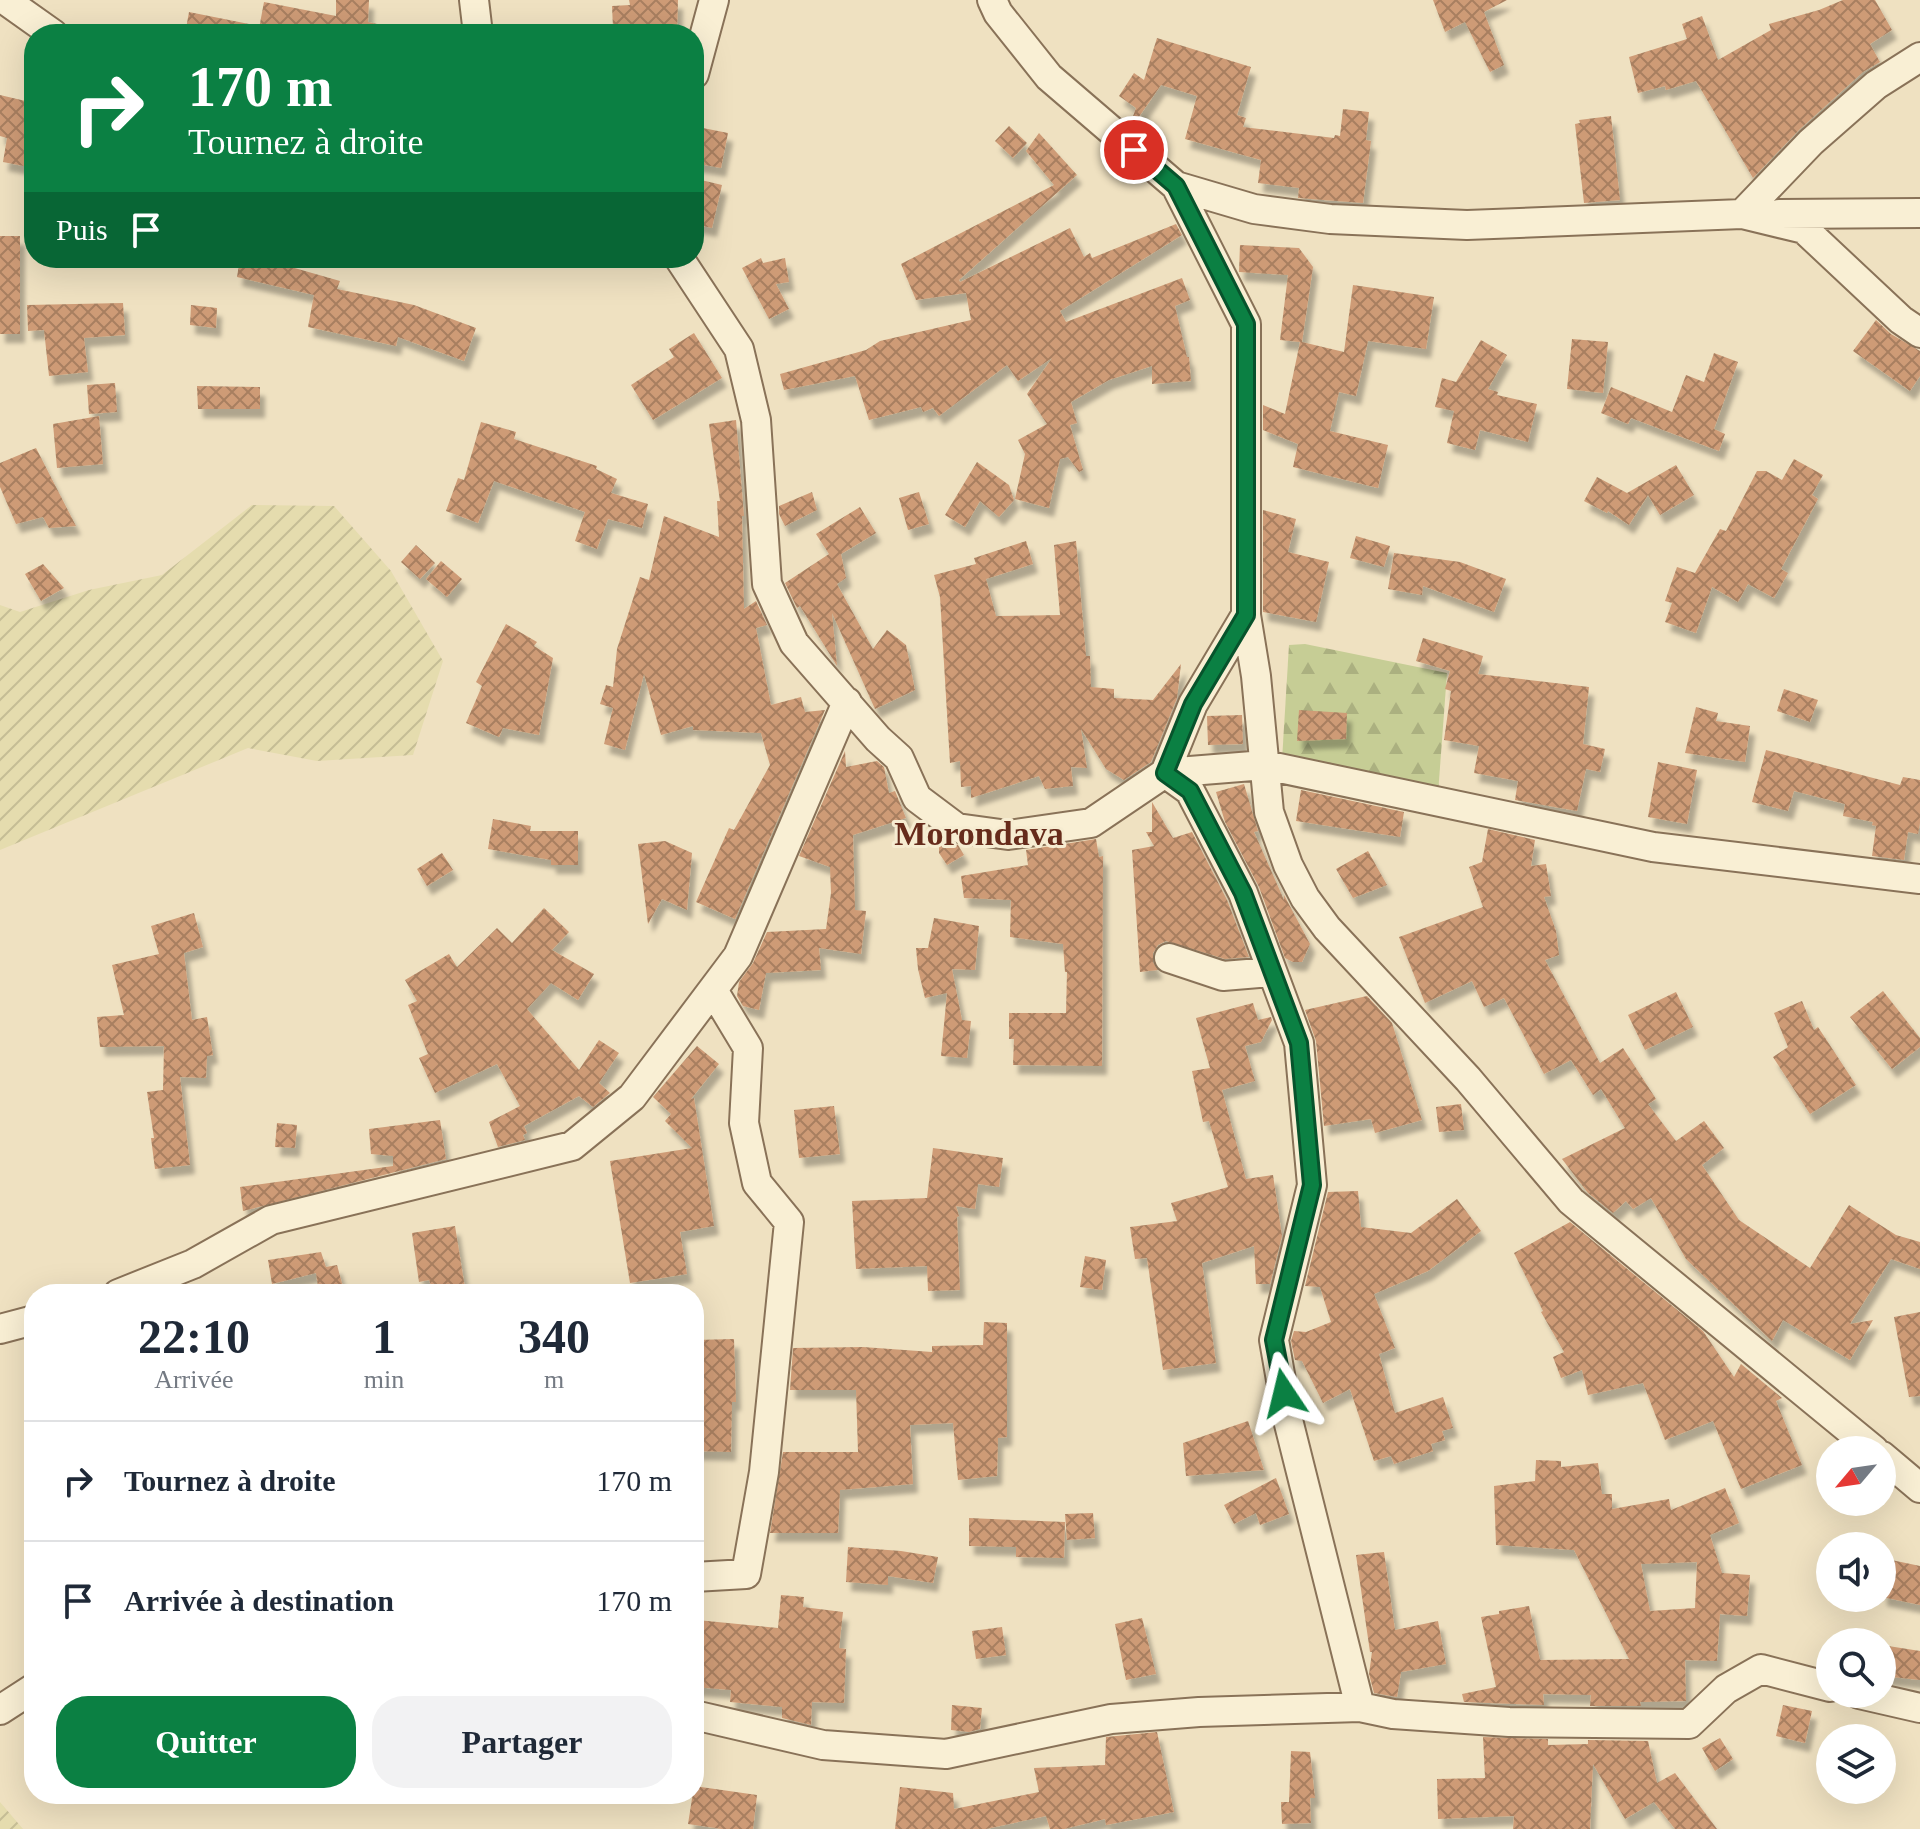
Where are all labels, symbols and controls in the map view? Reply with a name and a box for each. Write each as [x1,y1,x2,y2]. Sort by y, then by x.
icon: right [56,56,160,160]
text: 170 m [188,56,333,118]
pin [1100,116,1168,184]
text: Tournez à droite [188,122,423,162]
icon: arrive [1112,128,1156,172]
icon: arrive [124,208,168,252]
text: Puis [56,213,108,246]
district label: Morondava [894,815,1064,852]
text: 22:10 [138,1310,250,1363]
text: 1 [372,1310,396,1363]
text: 340 [518,1310,590,1363]
position arrow [1242,1351,1326,1435]
text: Arrivée [154,1365,234,1394]
text: min [364,1365,404,1394]
text: m [544,1365,564,1394]
north arrow [1816,1436,1896,1516]
map controls [1816,1436,1896,1804]
icon: right [56,1459,100,1503]
text: Tournez à droite [124,1464,336,1497]
text: 170 m [596,1464,672,1497]
button: sound [1816,1532,1896,1612]
icon: arrive [56,1579,100,1623]
text: Arrivée à destination [124,1584,394,1617]
text: 170 m [596,1584,672,1617]
button: search [1816,1628,1896,1708]
button: Quitter [56,1696,356,1788]
button: Partager [372,1696,672,1788]
button: layers [1816,1724,1896,1804]

